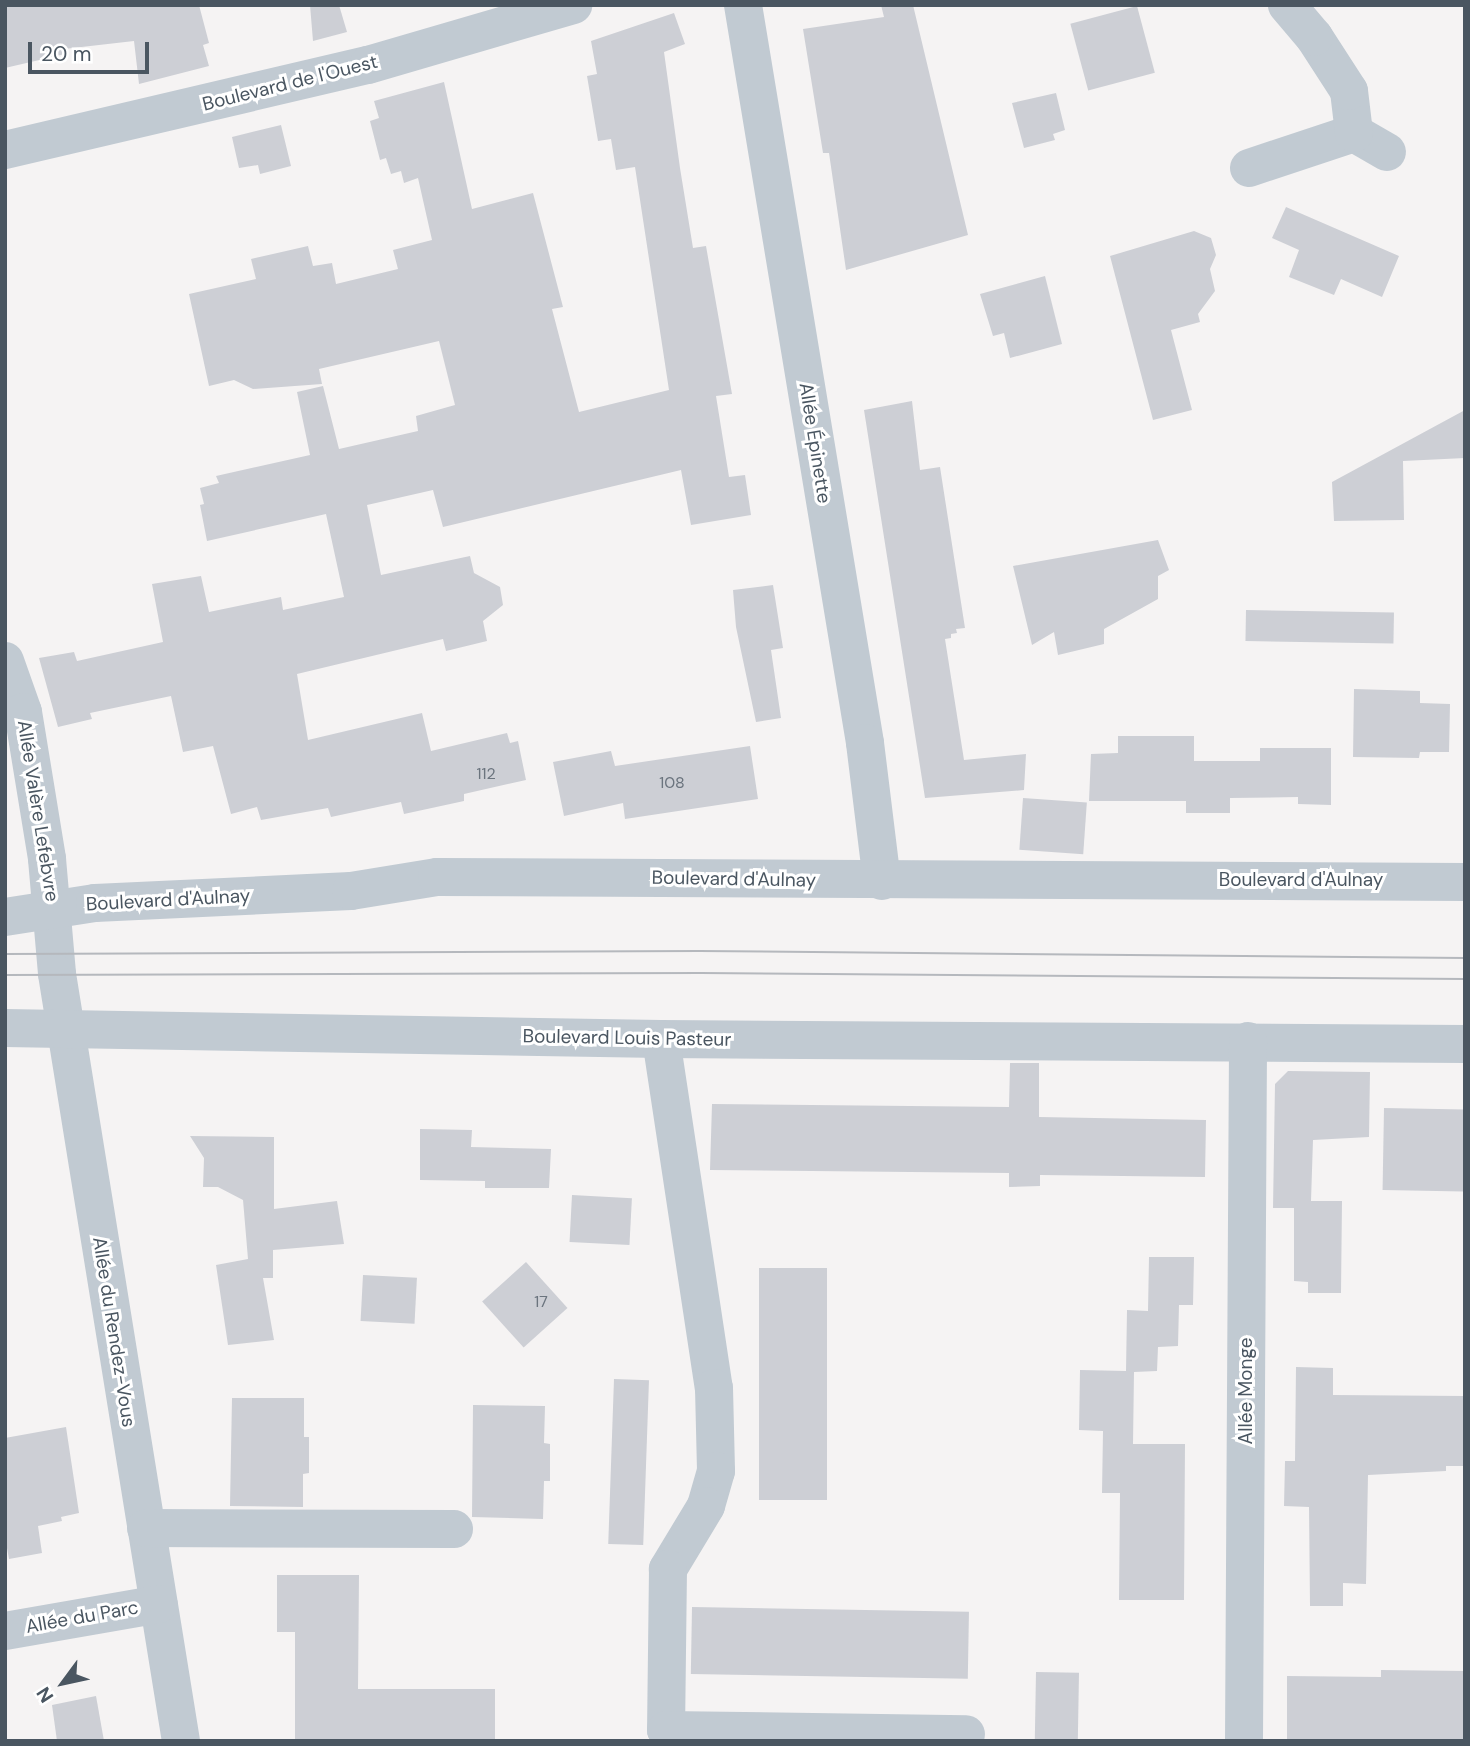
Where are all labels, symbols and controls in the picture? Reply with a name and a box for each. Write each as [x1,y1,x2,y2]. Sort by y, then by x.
scale bar [32,28,152,72]
text: 20 m [41,40,92,68]
street label: Boulevard de l'Ouest [200,50,380,116]
street label: Allée Épinette [794,381,836,505]
street label: Allée Valère Lefebvre [12,719,64,903]
house number: 112 [476,764,496,784]
house number: 108 [659,773,685,793]
street label: Boulevard d'Aulnay [652,866,816,892]
street label: Boulevard d'Aulnay [1219,869,1383,891]
street label: Boulevard d'Aulnay [85,884,251,916]
street label: Boulevard Louis Pasteur [523,1025,731,1051]
street label: Allée du Rendez-Vous [88,1235,140,1429]
house number: 17 [534,1292,548,1312]
street label: Allée Monge [1235,1338,1257,1444]
street label: Allée du Parc [24,1596,140,1638]
north arrow [28,1648,98,1718]
text: N [31,1682,59,1707]

